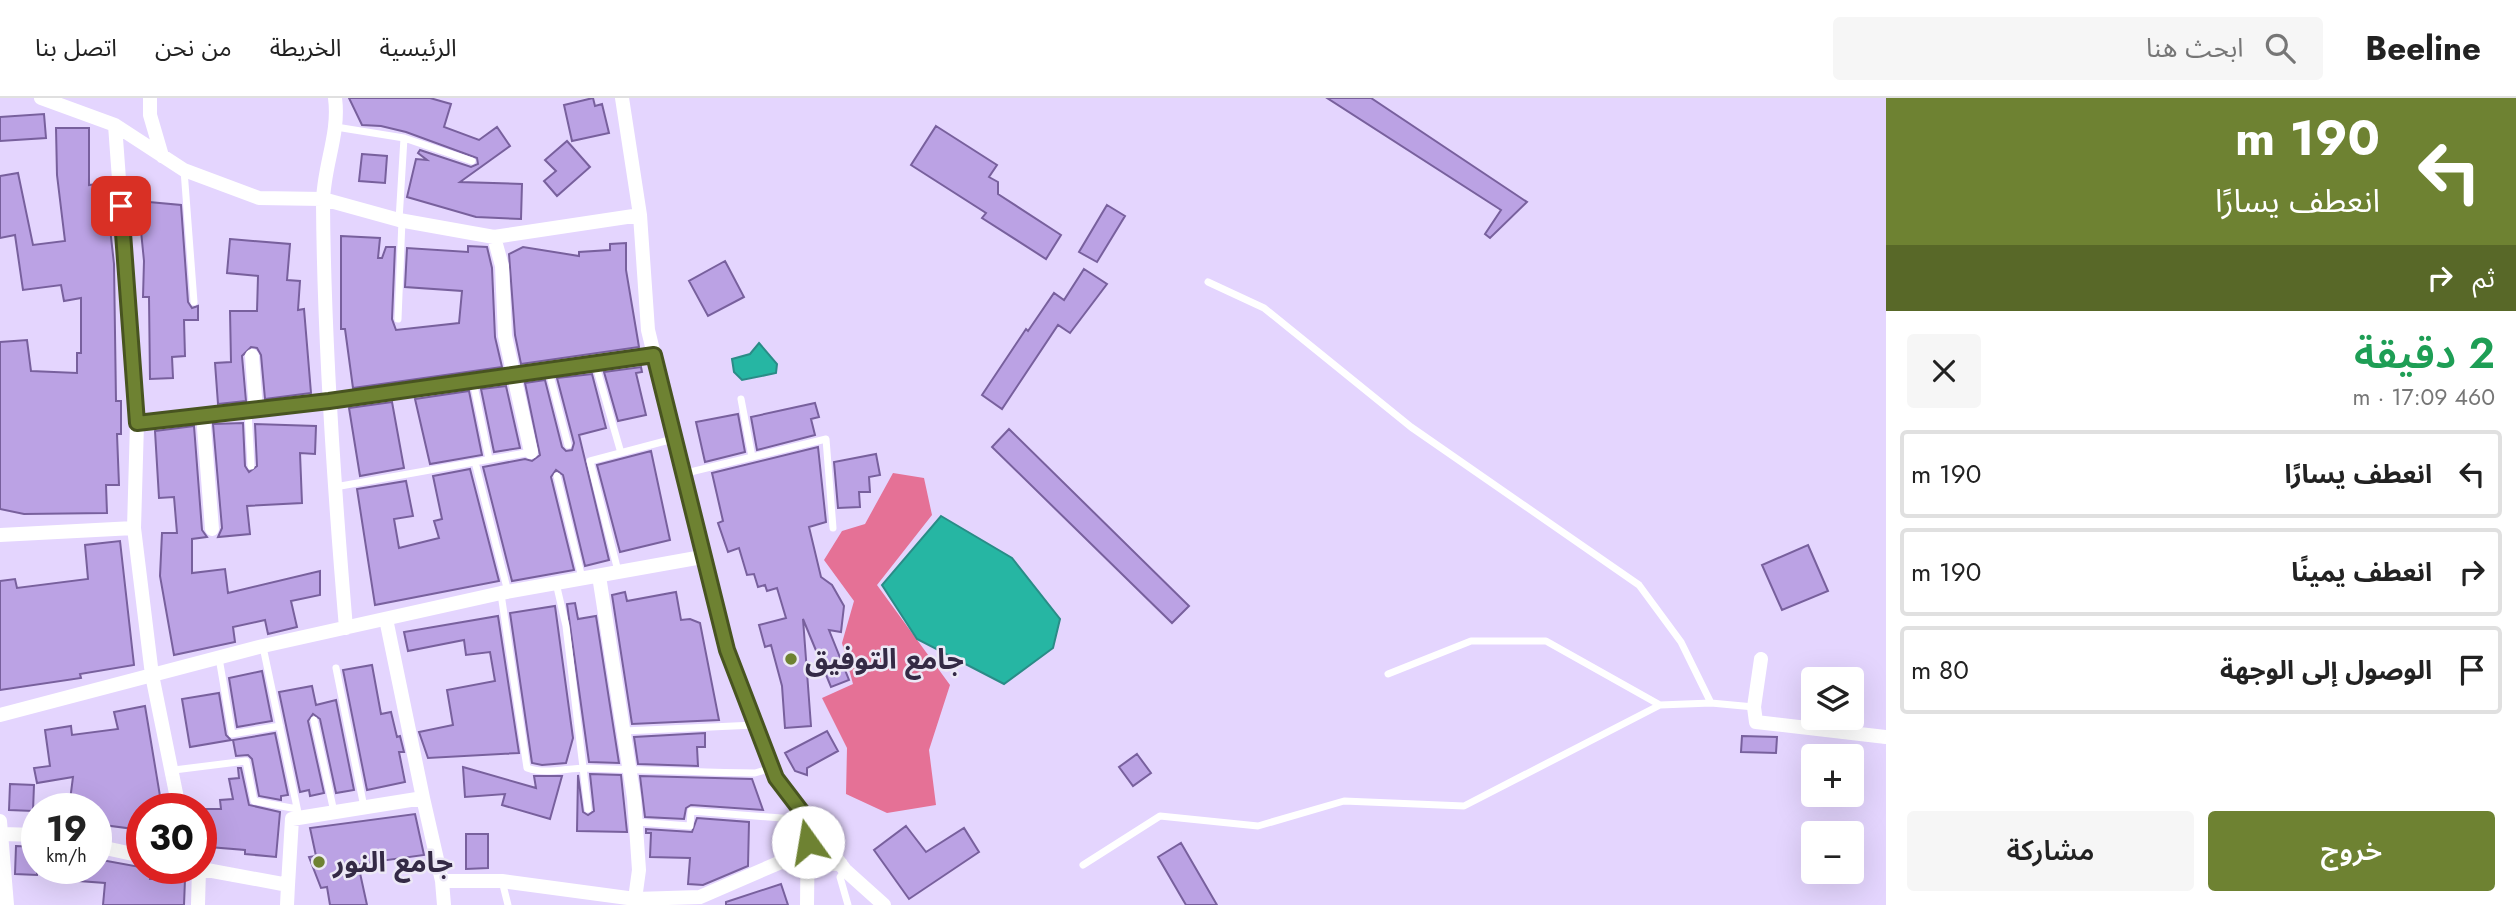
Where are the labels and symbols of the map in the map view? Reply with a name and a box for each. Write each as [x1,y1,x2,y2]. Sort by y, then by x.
pin [91,176,151,236]
place label: جامع التوفيق [805,639,964,680]
marker: جامع التوفيق [783,651,799,667]
speed limit sign: 30 [126,793,217,884]
position arrow [771,805,845,879]
place label: جامع النور [332,842,453,883]
marker: جامع النور [311,854,327,870]

